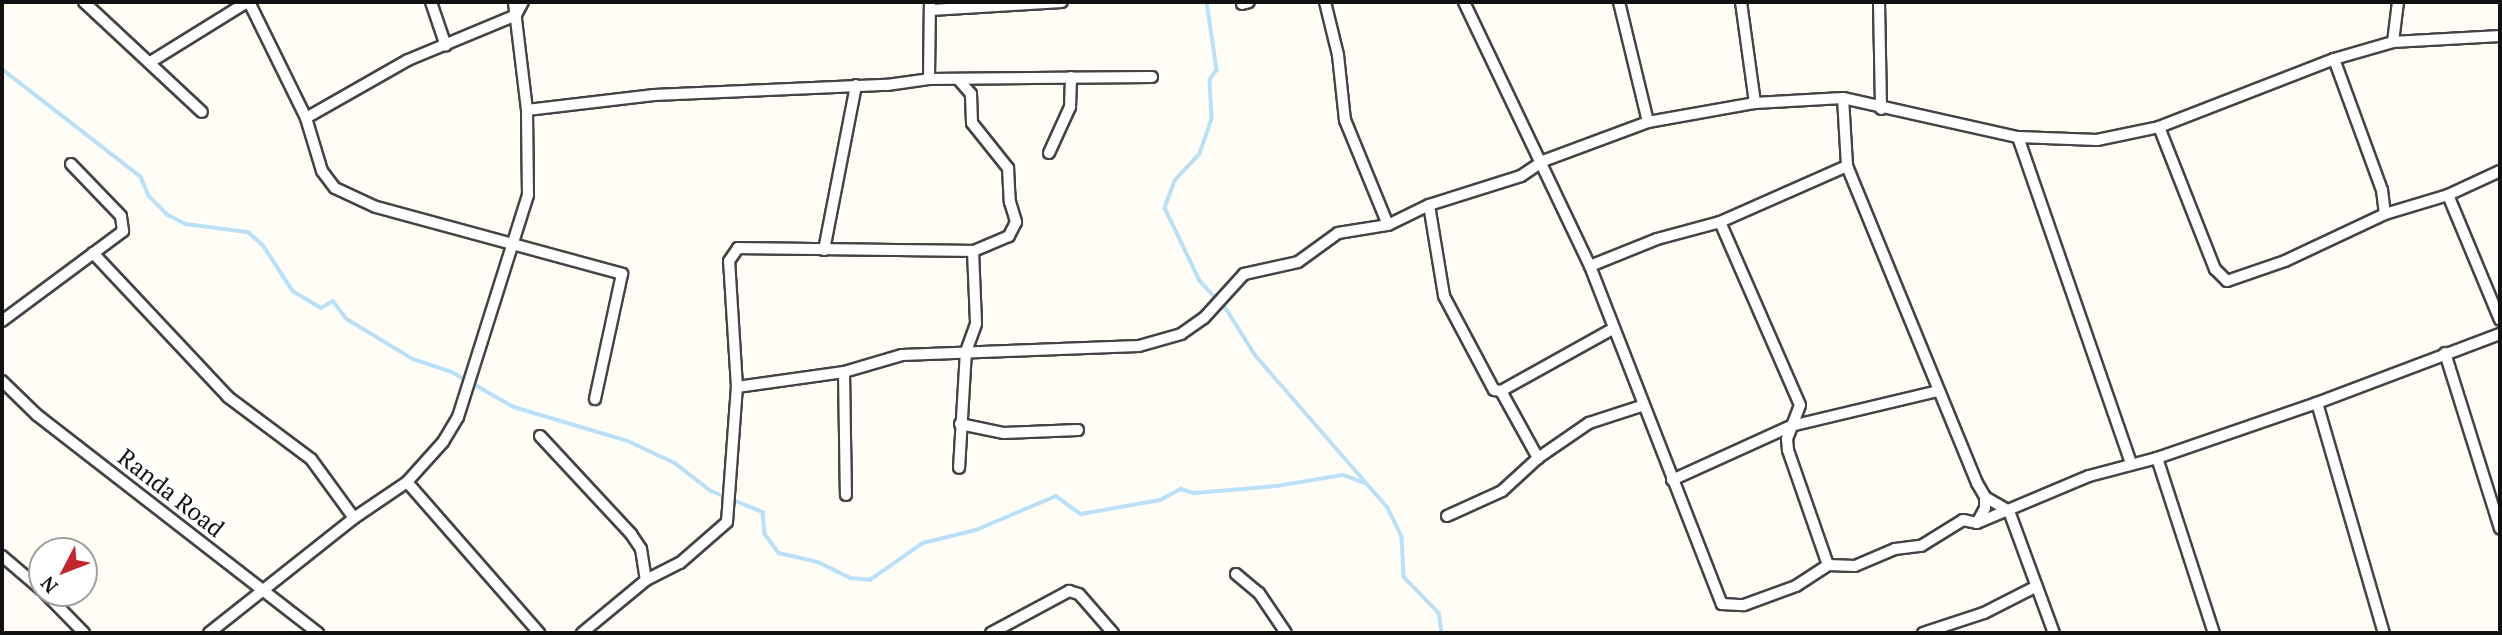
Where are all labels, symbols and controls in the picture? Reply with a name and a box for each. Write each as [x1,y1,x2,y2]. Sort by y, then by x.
street label: Randa Road [112,443,230,543]
north arrow [28,537,98,607]
text: N [34,571,63,599]

